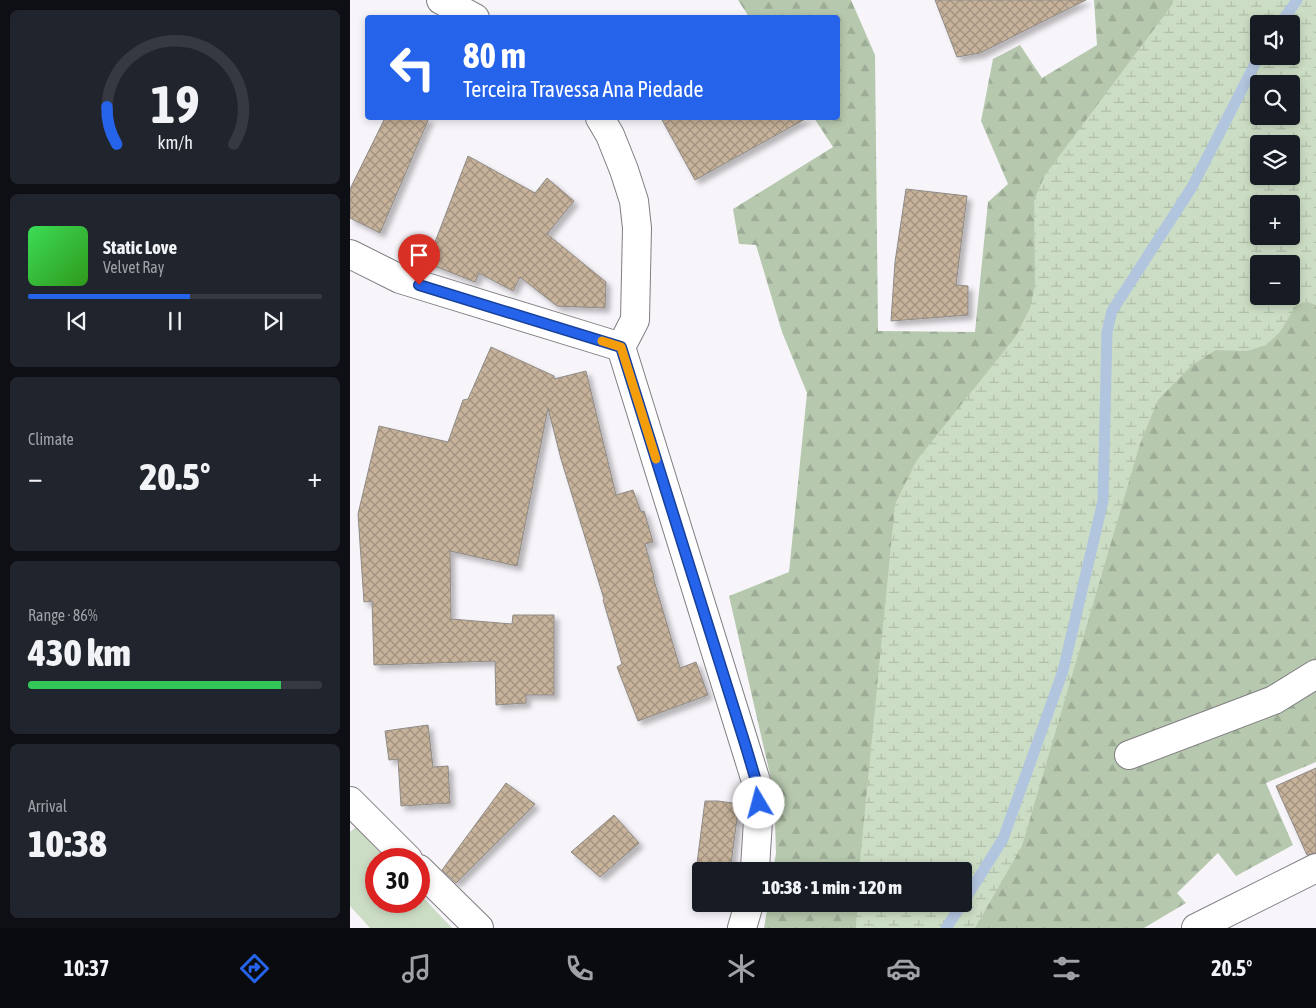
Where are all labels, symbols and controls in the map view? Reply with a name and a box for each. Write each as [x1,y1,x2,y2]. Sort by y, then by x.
map controls [1250,15,1300,305]
button: sound [1250,15,1300,65]
icon: left [380,35,445,100]
text: 80 m [463,35,526,75]
text: 19 [151,74,199,134]
button: search [1250,75,1300,125]
text: Terceira Travessa Ana Piedade [463,76,704,102]
text: km/h [157,132,193,153]
button: layers [1250,135,1300,185]
button: + [1250,195,1300,245]
pin [398,234,440,285]
text: Static Love [103,236,177,258]
icon: arrive [405,241,433,269]
button: − [1250,255,1300,305]
text: Velvet Ray [103,258,164,276]
icon: previous [63,307,91,335]
icon: pause [161,307,189,335]
icon: next [259,307,287,335]
text: Climate [28,430,74,448]
text: 20.5° [140,455,210,498]
text: − [28,461,43,493]
text: + [307,461,322,493]
text: Range · 86% [28,606,98,624]
text: 430 km [28,631,131,674]
position arrow [732,776,784,828]
text: Arrival [28,797,67,815]
text: 10:38 [28,822,107,865]
speed limit sign: 30 [365,848,430,913]
text: 10:38 · 1 min · 120 m [762,876,902,898]
icon: directions [237,951,272,986]
icon: music [399,951,434,986]
icon: phone [562,951,597,986]
icon: climate [724,951,759,986]
icon: car [886,951,921,986]
icon: filters [1049,951,1084,986]
text: 10:37 [64,955,109,981]
text: 20.5° [1211,955,1252,981]

